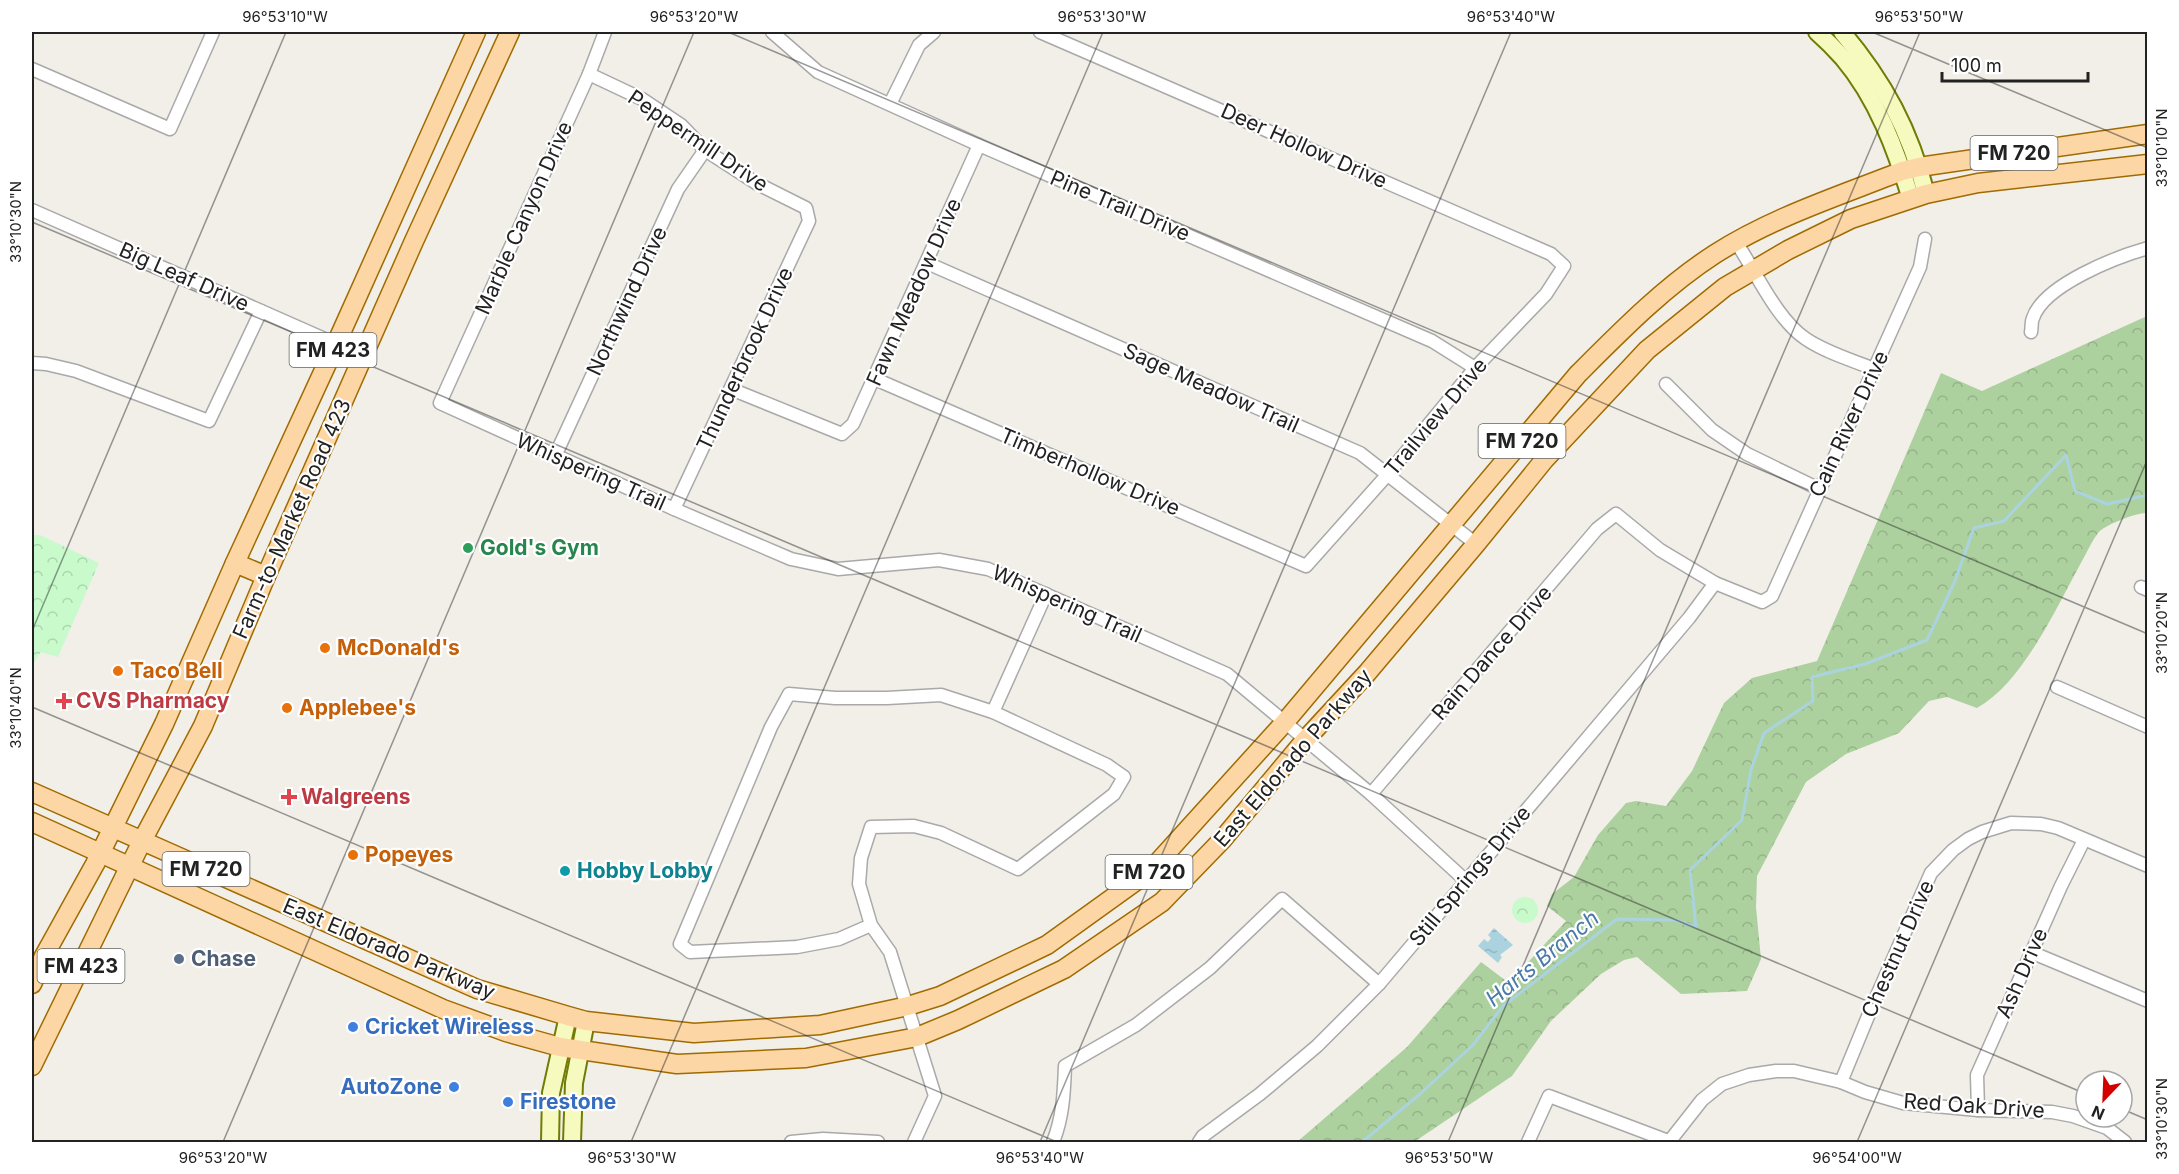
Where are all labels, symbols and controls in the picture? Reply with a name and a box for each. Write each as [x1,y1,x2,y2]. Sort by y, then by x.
text: 96°53'10"W [242,7,328,26]
text: 96°53'20"W [650,7,739,26]
text: 96°53'30"W [1058,7,1147,26]
text: 96°53'40"W [1467,7,1555,26]
text: 96°53'50"W [1875,7,1964,26]
scale bar [1942,45,2088,83]
text: 100 m [1951,55,2002,76]
street label: Peppermill Drive [624,85,773,197]
street label: Deer Hollow Drive [1217,98,1391,193]
text: 33°10'10"N [2152,108,2171,188]
street label: Marble Canyon Drive [470,117,577,318]
road number: FM 720 [1970,136,2058,170]
street label: Pine Trail Drive [1047,165,1194,246]
text: 33°10'30"N [6,181,25,263]
street label: Fawn Meadow Drive [861,194,966,389]
street label: Northwind Drive [581,222,672,379]
street label: Big Leaf Drive [115,237,253,316]
street label: Thunderbrook Drive [691,263,798,454]
road number: FM 423 [290,333,376,367]
street label: Sage Meadow Trail [1119,338,1303,438]
street label: Cain River Drive [1804,347,1893,501]
street label: Trailview Drive [1379,353,1492,481]
street label: Farm-to-Market Road 423 [227,395,356,643]
street label: Timberhollow Drive [996,422,1184,521]
road number: FM 720 [1478,424,1565,458]
street label: Whispering Trail [513,427,670,516]
place label: Gold's Gym [480,535,599,560]
marker: Gold's Gym [461,541,475,555]
street label: Whispering Trail [989,559,1146,648]
street label: Rain Dance Drive [1426,580,1557,725]
text: 33°10'20"N [2152,592,2171,674]
place label: McDonald's [337,635,460,660]
marker: McDonald's [318,641,332,655]
place label: Taco Bell [130,658,223,683]
street label: East Eldorado Parkway [1208,663,1377,852]
marker: Taco Bell [111,664,125,678]
text: 33°10'40"N [6,667,25,749]
place label: CVS Pharmacy [76,688,230,713]
marker: CVS Pharmacy [57,694,71,708]
place label: Applebee's [299,695,416,720]
marker: Applebee's [280,701,294,715]
place label: Walgreens [301,784,411,809]
marker: Walgreens [282,790,296,804]
street label: Still Springs Drive [1404,800,1536,951]
place label: Popeyes [365,842,453,867]
marker: Popeyes [346,848,360,862]
road number: FM 720 [162,852,250,886]
road number: FM 720 [1106,855,1192,889]
place label: Hobby Lobby [577,858,713,883]
marker: Hobby Lobby [558,864,572,878]
street label: Chestnut Drive [1856,876,1939,1021]
street label: East Eldorado Parkway [279,893,499,1005]
water label: Harts Branch [1480,905,1604,1011]
street label: Ash Drive [1991,924,2052,1022]
place label: Chase [191,946,256,971]
road number: FM 423 [38,949,124,983]
marker: Chase [172,952,186,966]
place label: Cricket Wireless [365,1014,534,1039]
marker: Cricket Wireless [346,1020,360,1034]
north arrow [2074,1069,2134,1129]
place label: AutoZone [340,1074,442,1099]
text: 33°10'30"N [2152,1078,2171,1160]
marker: AutoZone [447,1080,461,1094]
street label: Red Oak Drive [1903,1088,2046,1123]
place label: Firestone [520,1089,616,1114]
marker: Firestone [501,1095,515,1109]
text: N [2089,1101,2108,1124]
text: 96°53'20"W [179,1148,268,1167]
text: 96°53'30"W [588,1148,677,1167]
text: 96°53'40"W [996,1148,1084,1167]
text: 96°53'50"W [1405,1148,1494,1167]
text: 96°54'00"W [1812,1148,1902,1167]

